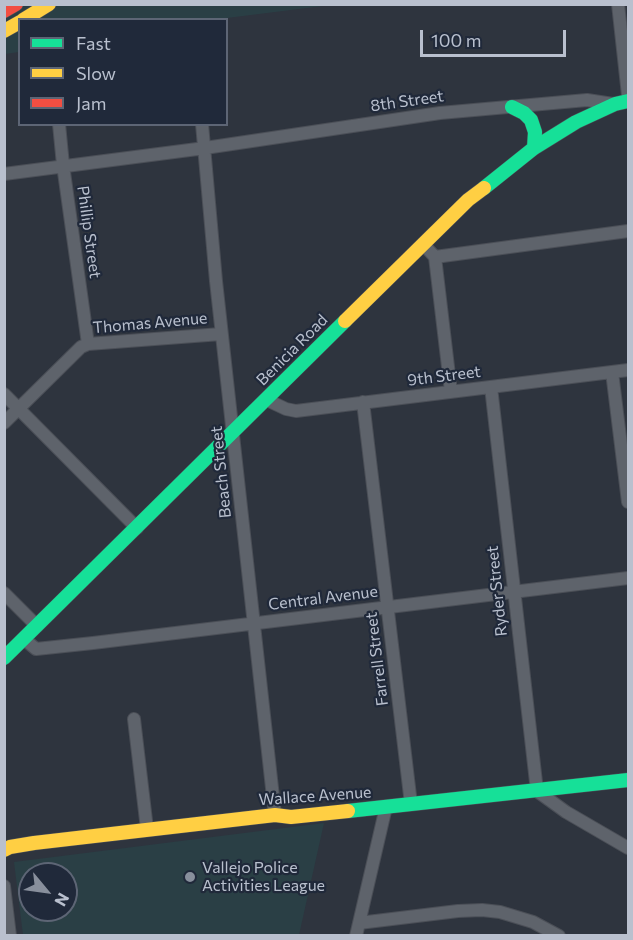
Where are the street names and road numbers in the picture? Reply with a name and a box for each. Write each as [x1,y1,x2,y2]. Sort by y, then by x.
street label: 8th Street [369,86,445,116]
street label: Phillip Street [73,184,105,280]
street label: Thomas Avenue [92,308,208,338]
street label: Benicia Road [252,310,332,390]
street label: 9th Street [406,362,482,390]
street label: Beach Street [207,425,235,519]
street label: Ryder Street [483,545,511,637]
street label: Central Avenue [267,582,379,614]
street label: Farrell Street [362,611,392,707]
street label: Wallace Avenue [258,782,372,810]

